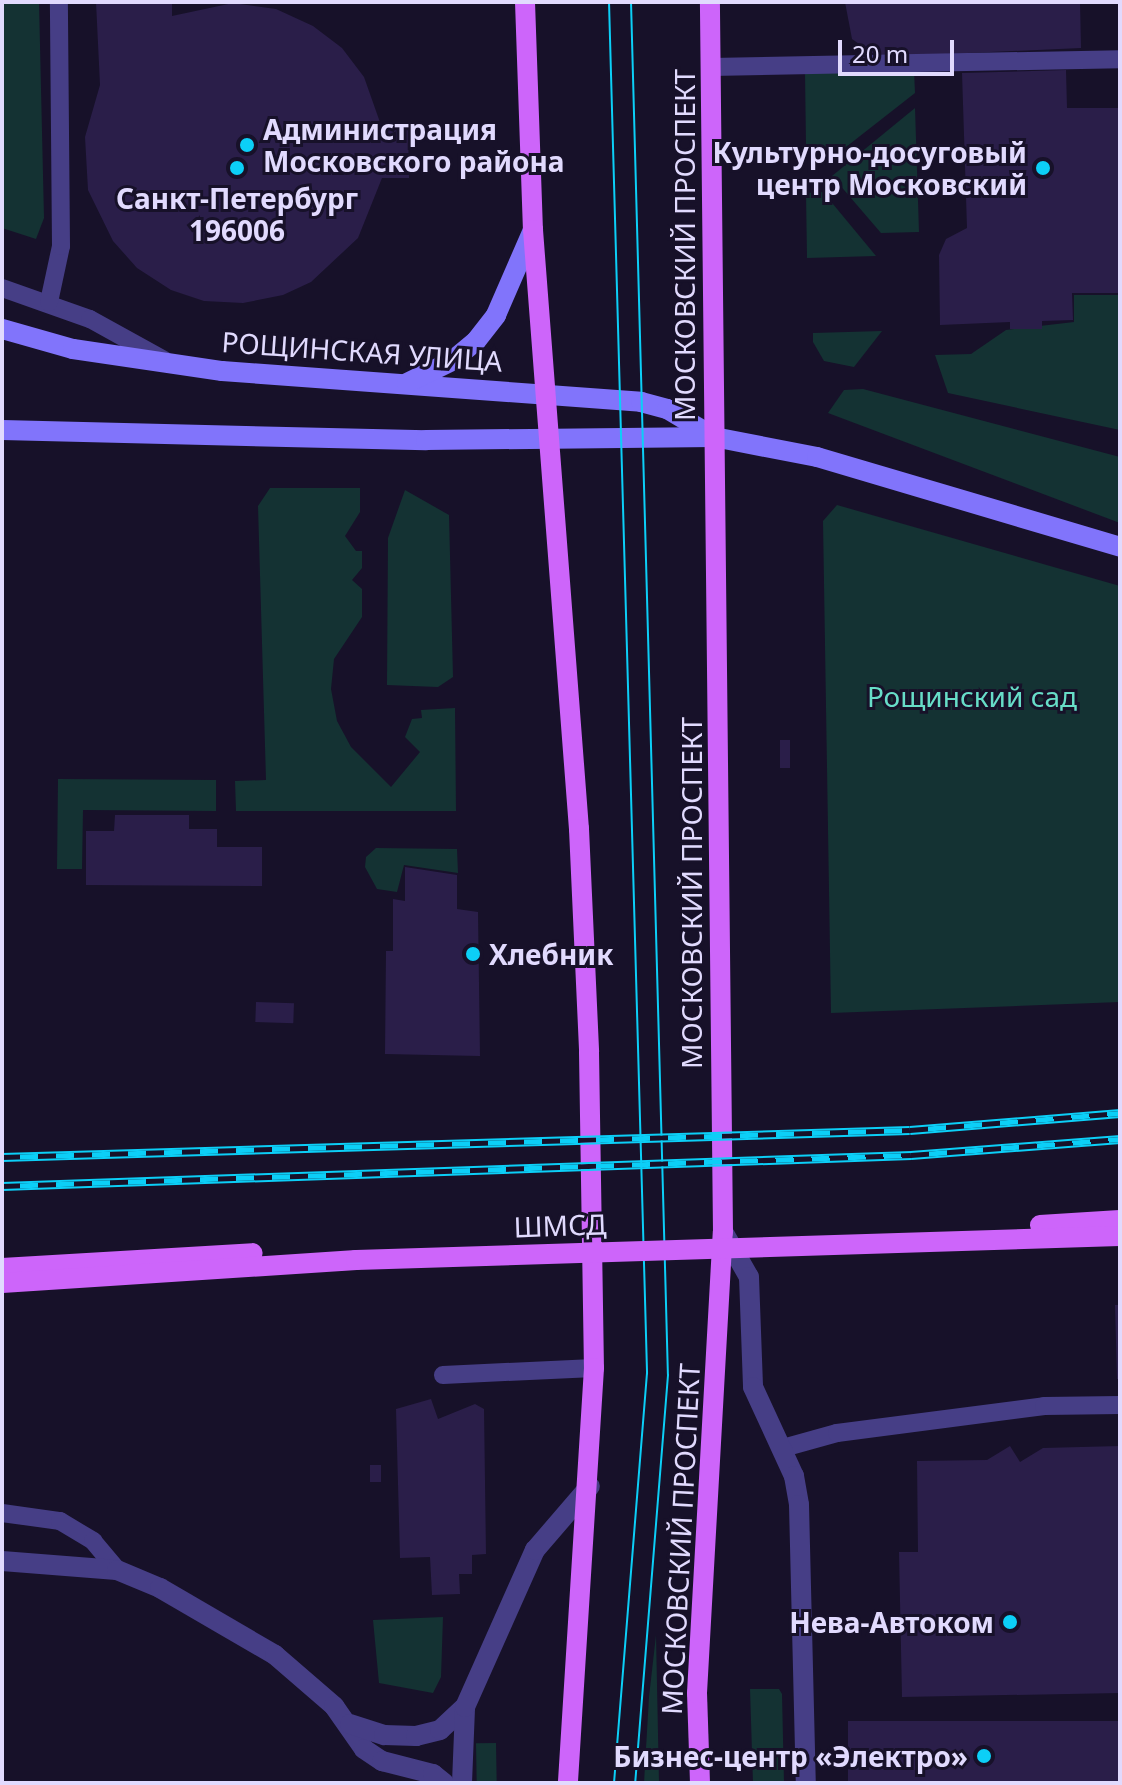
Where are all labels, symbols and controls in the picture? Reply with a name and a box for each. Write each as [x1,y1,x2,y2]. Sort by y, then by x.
scale bar [842,24,958,74]
text: 20 m [852,37,908,70]
street label: МОСКОВСКИЙ ПРОСПЕКТ [667,69,701,421]
place label: Администрация Московского района [263,112,564,178]
place label: Культурно-досуговый центр Московский [713,135,1027,201]
marker: Администрация Московского района [238,136,256,154]
marker: Санкт-Петербург 196006 [228,159,246,177]
marker: Культурно-досуговый центр Московский [1034,159,1052,177]
place label: Санкт-Петербург 196006 [116,181,358,247]
street label: РОЩИНСКАЯ УЛИЦА [220,324,504,378]
park label: Рощинский сад [867,679,1077,713]
street label: МОСКОВСКИЙ ПРОСПЕКТ [674,717,708,1069]
place label: Хлебник [489,937,613,971]
marker: Хлебник [464,945,482,963]
street label: ШМСД [513,1207,607,1243]
street label: МОСКОВСКИЙ ПРОСПЕКТ [654,1362,706,1716]
place label: Нева-Автоком [789,1605,994,1639]
marker: Нева-Автоком [1001,1613,1019,1631]
place label: Бизнес-центр «Электро» [613,1739,968,1773]
marker: Бизнес-центр «Электро» [975,1747,993,1765]

